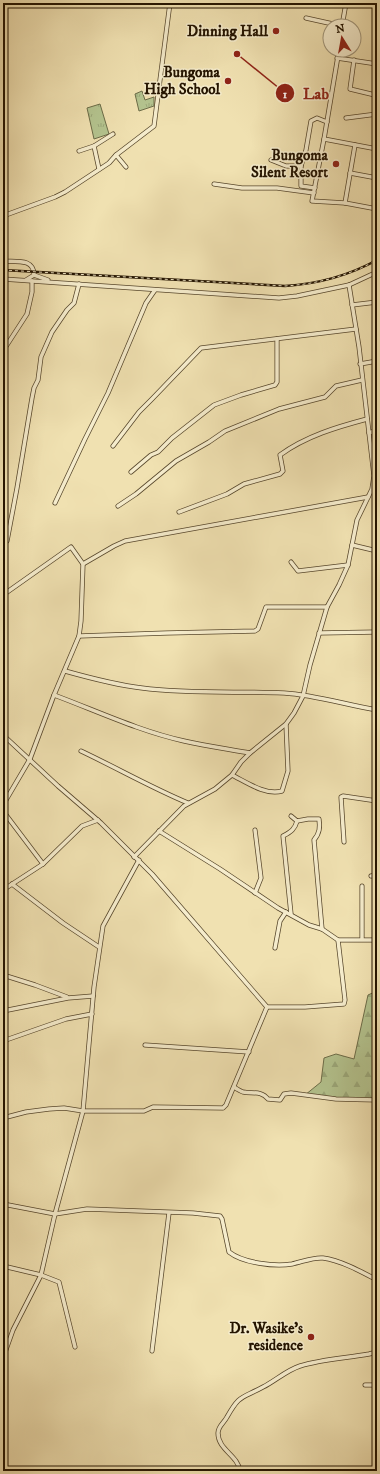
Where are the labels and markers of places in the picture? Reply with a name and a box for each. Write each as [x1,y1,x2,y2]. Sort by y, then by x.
place label: Dinning Hall [187,22,268,41]
marker: Dinning Hall [271,26,281,36]
place label: Bungoma High School [144,63,221,99]
marker: Bungoma High School [223,76,233,86]
callout: Lab [275,79,337,107]
place label: Bungoma Silent Resort [251,146,329,182]
marker: Bungoma Silent Resort [331,159,341,169]
place label: Dr. Wasike's residence [229,1319,304,1355]
marker: Dr. Wasike's residence [306,1332,316,1342]

